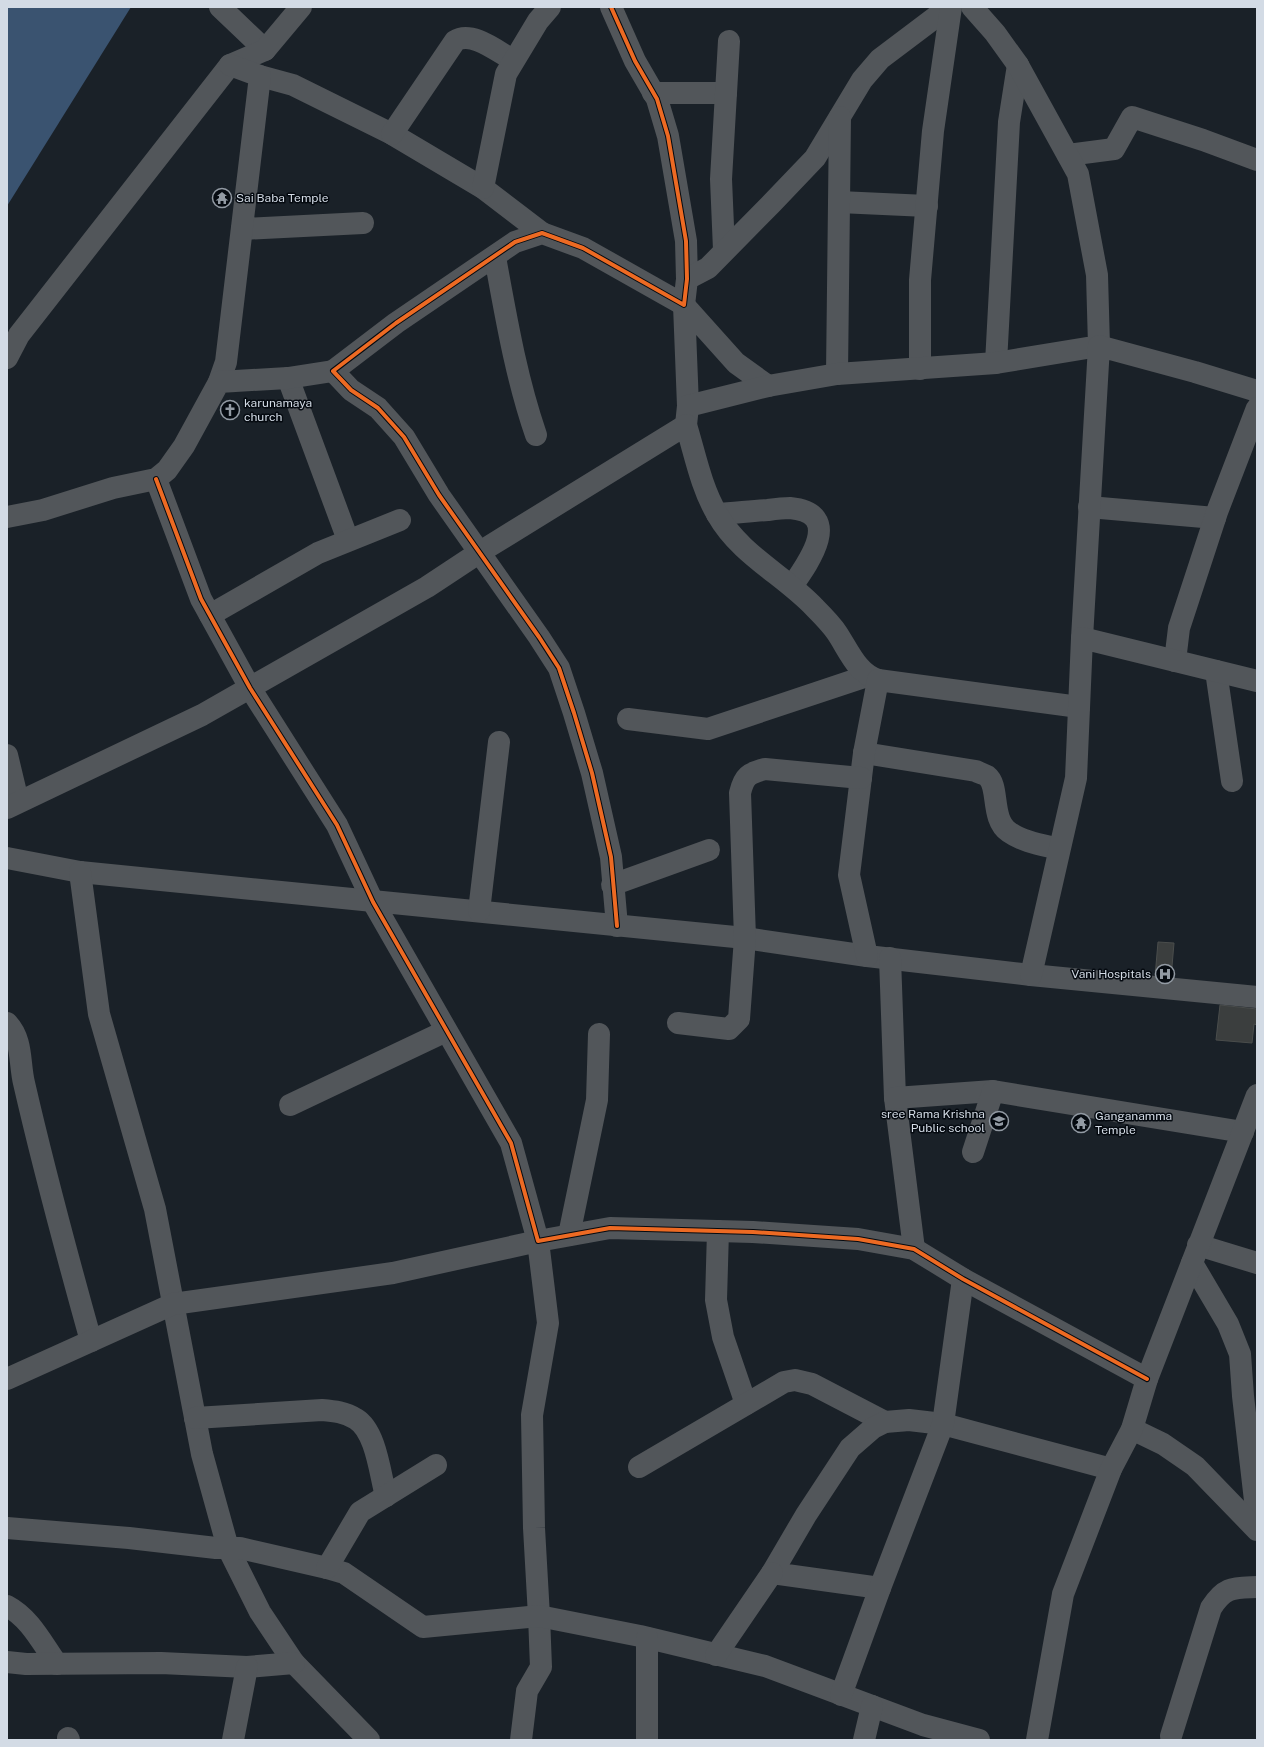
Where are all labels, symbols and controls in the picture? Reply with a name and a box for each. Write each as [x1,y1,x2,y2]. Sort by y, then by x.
temple icon: Sai Baba Temple [211,187,233,209]
place label: Sai Baba Temple [236,191,329,205]
place label: karunamaya church [244,396,312,424]
church icon: karunamaya church [219,399,241,421]
hospital icon: Vani Hospitals [1154,963,1176,985]
place label: Vani Hospitals [1071,967,1151,981]
place label: sree Rama Krishna Public school [881,1107,985,1135]
place label: Ganganamma Temple [1095,1109,1172,1137]
school or university icon: sree Rama Krishna Public school [988,1110,1010,1132]
temple icon: Ganganamma Temple [1070,1112,1092,1134]

